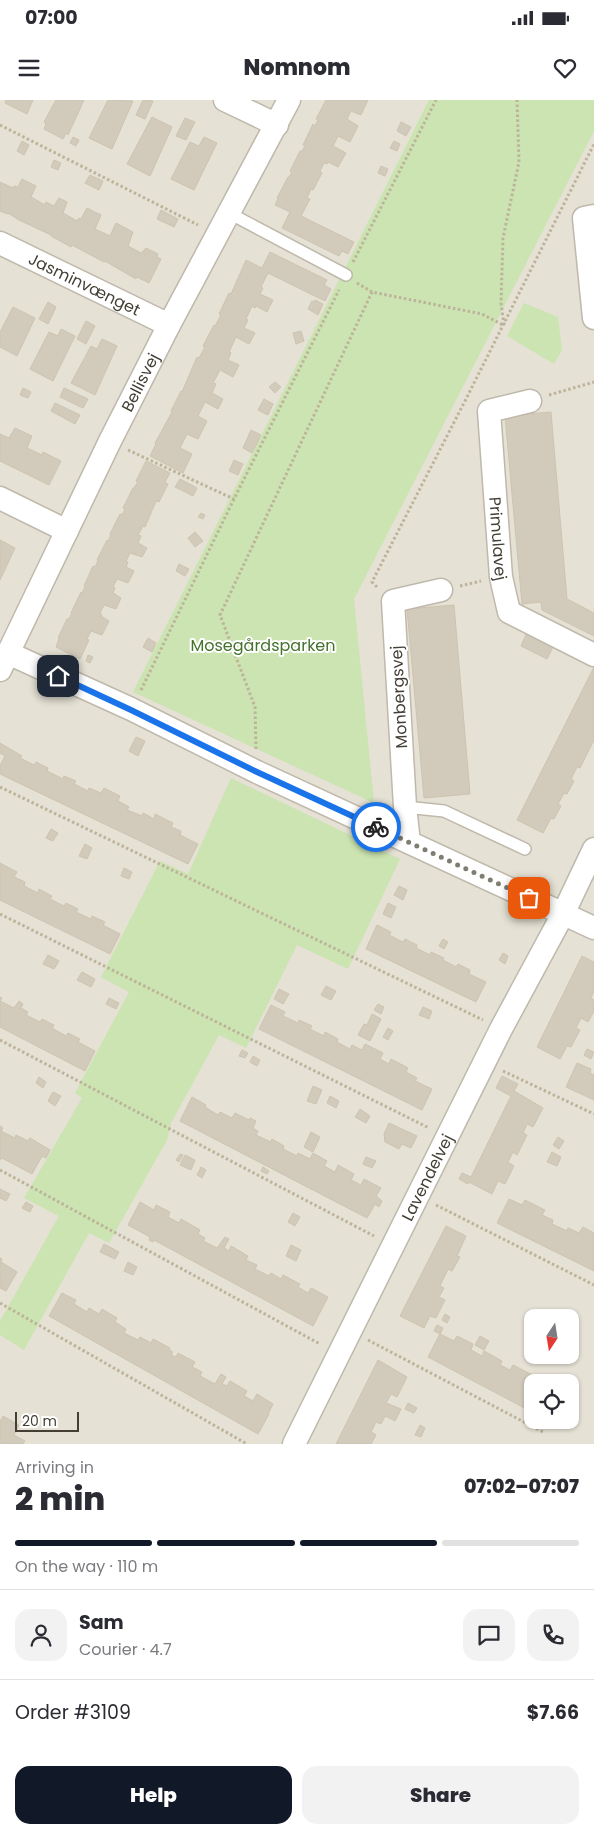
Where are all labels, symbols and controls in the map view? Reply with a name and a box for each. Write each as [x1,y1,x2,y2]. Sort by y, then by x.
text: 07:00 [25,4,78,31]
text: Nomnom [244,52,350,83]
icon: menu [15,54,43,82]
icon: heart [551,54,579,82]
street label: Jasminvænget [25,247,144,321]
street label: Bellisvej [115,349,164,415]
street label: Primulavej [484,496,513,583]
park label: Mosegårdsparken [190,634,336,657]
street label: Monbergsvej [385,645,413,749]
pin [37,655,79,697]
icon: home [44,662,72,690]
courier [351,802,401,852]
icon: bike [362,813,390,841]
pin [508,877,550,919]
icon: bag [515,884,543,912]
street label: Lavendelvej [396,1130,458,1225]
north arrow [524,1309,579,1364]
map controls [524,1309,579,1429]
button: locate [524,1374,579,1429]
scale bar [15,1409,79,1432]
text: 20 m [22,1411,57,1431]
text: Arriving in [15,1456,94,1479]
text: 07:02–07:07 [464,1473,579,1500]
text: 2 min [15,1476,105,1521]
text: On the way · 110 m [15,1555,158,1578]
button: person [15,1609,67,1661]
text: Sam [79,1609,124,1636]
button: chat [463,1609,515,1661]
button: phone [527,1609,579,1661]
text: Courier · 4.7 [79,1638,172,1661]
text: Order #3109 [15,1699,131,1726]
text: $7.66 [527,1699,579,1726]
button: Help [15,1766,292,1824]
button: Share [302,1766,579,1824]

